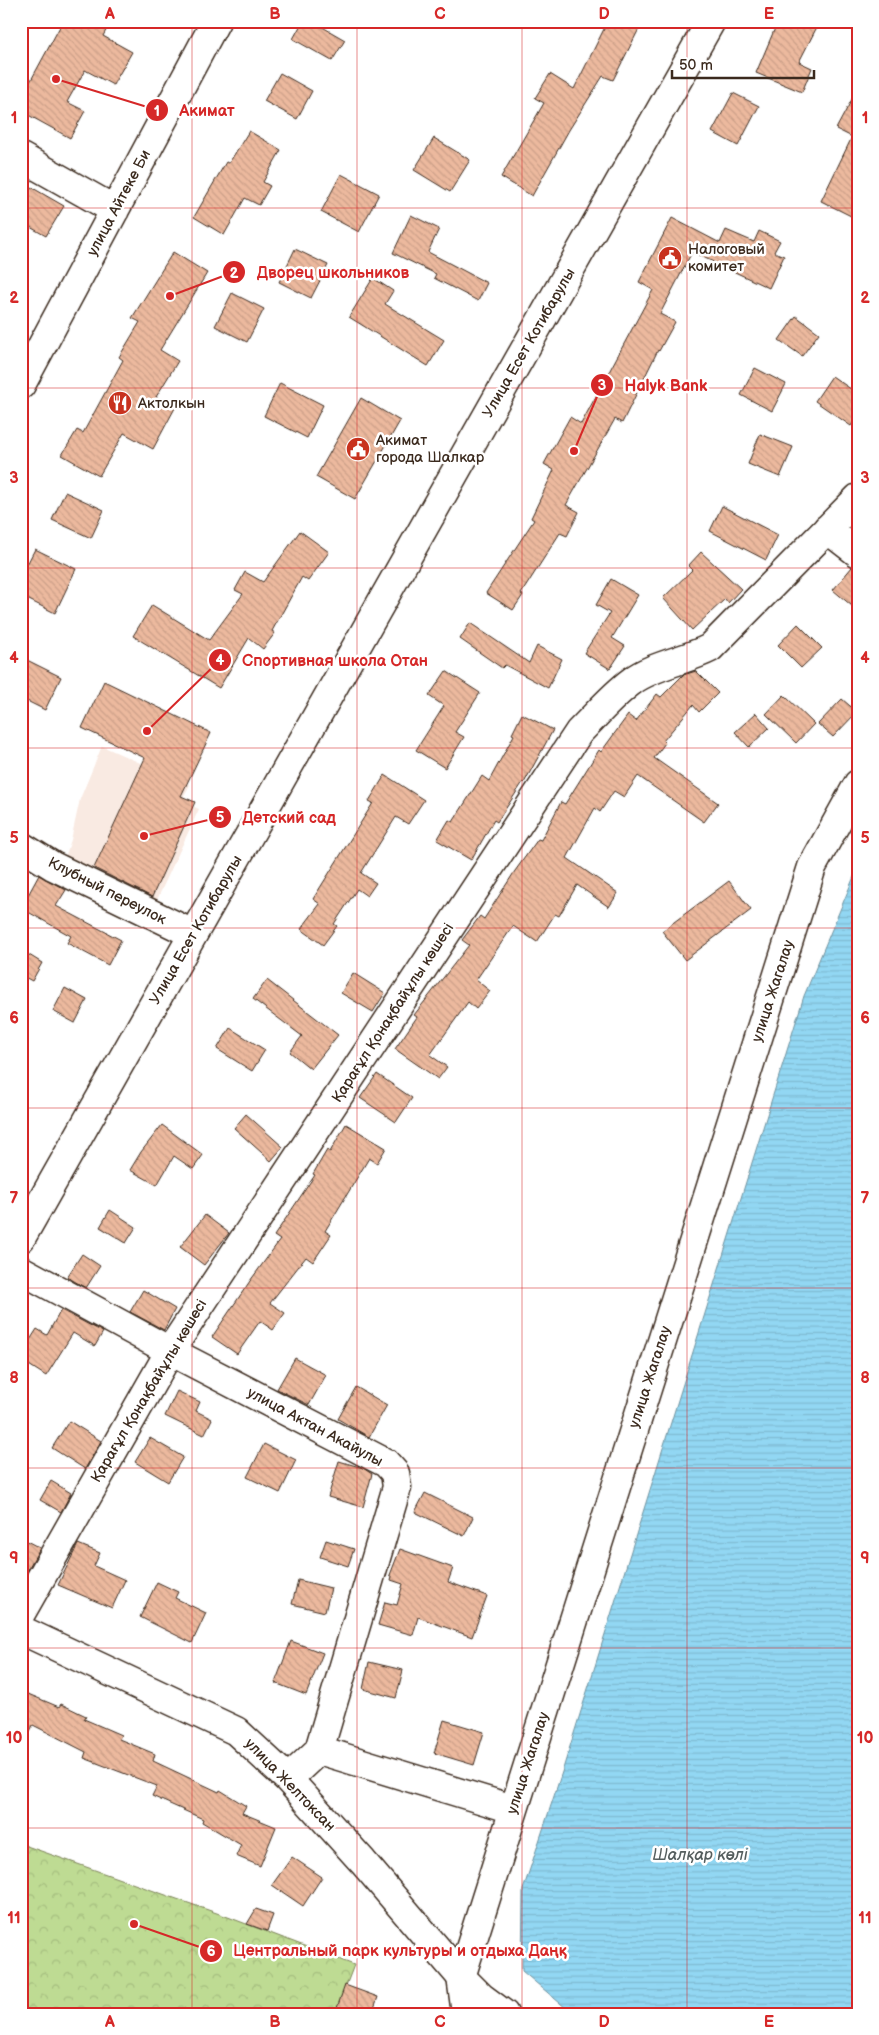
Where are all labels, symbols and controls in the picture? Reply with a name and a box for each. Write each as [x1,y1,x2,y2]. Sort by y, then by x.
text: A [104,5,115,24]
text: B [269,5,281,24]
text: C [434,5,446,24]
text: D [598,5,610,24]
text: E [764,5,774,24]
scale bar [672,48,814,80]
text: 50 m [679,56,713,75]
callout: Акимат [144,95,244,126]
text: 1 [154,102,160,121]
text: Акимат [178,102,235,121]
text: 1 [11,109,17,128]
text: 1 [862,109,868,128]
street label: улица Айтеке Би [83,147,155,259]
place label: Налоговый комитет [688,240,765,276]
public building icon: Налоговый комитет [657,245,683,271]
callout: Дворец школьников [222,257,419,288]
text: 2 [230,264,239,283]
text: Дворец школьников [257,264,409,283]
street label: Улица Есет Котибарулы [478,265,580,421]
text: 2 [9,289,19,308]
text: 2 [860,289,870,308]
callout: Halyk Bank [590,369,718,400]
text: 3 [598,376,607,395]
text: Halyk Bank [625,377,708,396]
restaurant icon: Актолкын [107,390,133,416]
place label: Актолкын [137,394,205,413]
place label: Акимат города Шалкар [375,431,485,467]
public building icon: Акимат города Шалкар [345,436,371,462]
text: 3 [9,469,19,488]
text: 3 [860,469,870,488]
callout: Спортивная школа Отан [207,645,438,676]
text: 4 [9,649,19,668]
text: 4 [860,649,870,668]
text: 4 [216,651,225,670]
text: Спортивная школа Отан [242,652,428,671]
callout: Детский сад [207,802,346,833]
text: 5 [216,808,225,827]
text: Детский сад [242,809,336,828]
text: 5 [9,829,19,848]
text: 5 [860,829,870,848]
street label: Улица Есет Котибарулы [145,852,247,1008]
street label: Клубный переулок [45,853,169,929]
street label: Қарағұл Қонақбайұлы көшесі [328,920,458,1106]
street label: улица Жагалау [748,937,798,1044]
text: 6 [9,1009,19,1028]
text: 6 [860,1009,870,1028]
text: 7 [10,1189,19,1208]
text: 7 [861,1189,870,1208]
street label: Қарағұл Қонақбайұлы көшесі [87,1296,211,1486]
street label: улица Жагалау [625,1323,675,1430]
text: 8 [9,1369,19,1388]
text: 8 [860,1369,870,1388]
street label: улица Актан Акайулы [244,1383,386,1471]
text: 9 [9,1549,19,1568]
text: 9 [860,1549,870,1568]
street label: улица Жагалау [503,1709,553,1816]
text: 10 [6,1729,22,1748]
text: 10 [857,1729,873,1748]
street label: улица Желтоксан [241,1734,339,1836]
water label: Шалқар көлі [652,1846,749,1865]
text: 11 [7,1909,21,1928]
text: 11 [858,1909,872,1928]
callout: Центральный парк культуры и отдыха Даңқ [198,1935,577,1966]
text: 6 [206,1942,216,1961]
text: Центральный парк культуры и отдыха Даңқ [233,1942,568,1961]
text: A [104,2013,115,2032]
text: B [269,2013,281,2032]
text: C [434,2013,446,2032]
text: D [598,2013,610,2032]
text: E [764,2013,774,2032]

